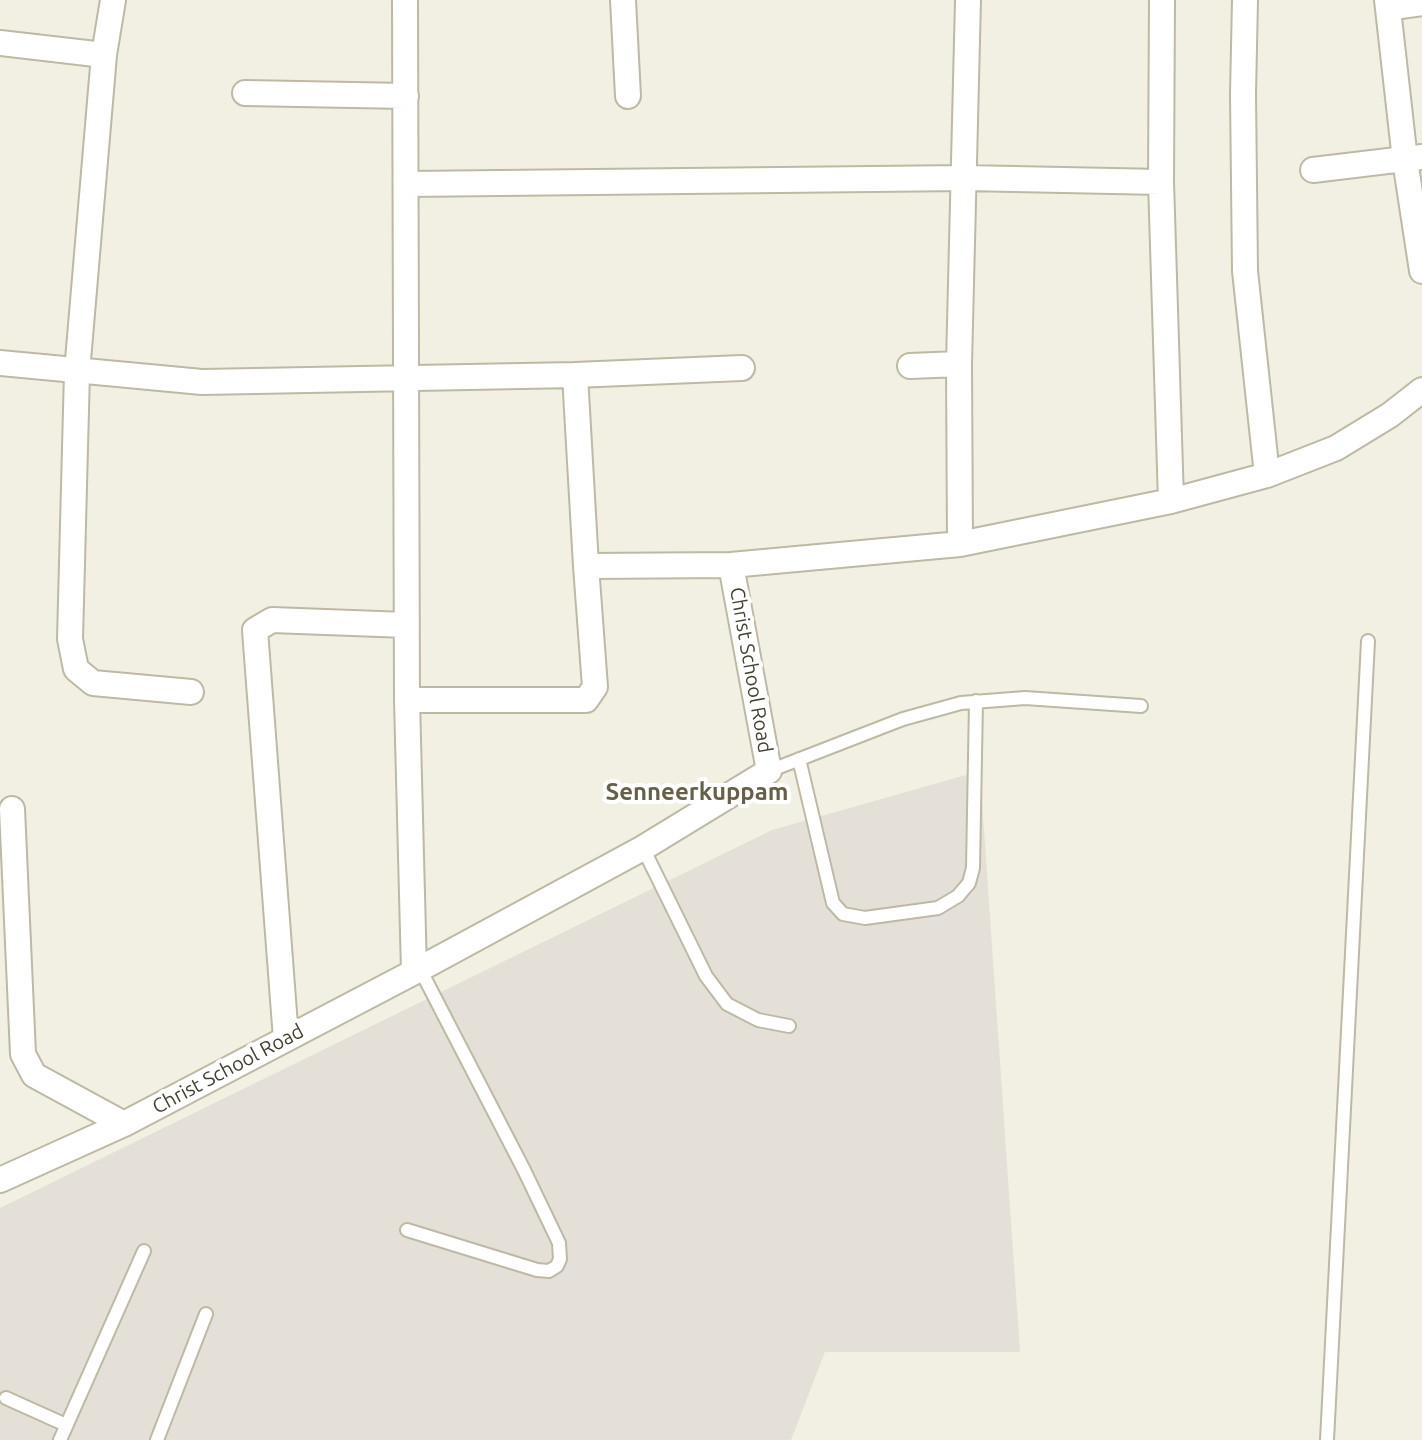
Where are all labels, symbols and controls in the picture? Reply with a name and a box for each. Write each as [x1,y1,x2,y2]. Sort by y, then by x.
street label: Christ School Road [725,585,777,755]
district label: Senneerkuppam [606,778,788,806]
street label: Christ School Road [148,1019,308,1119]

